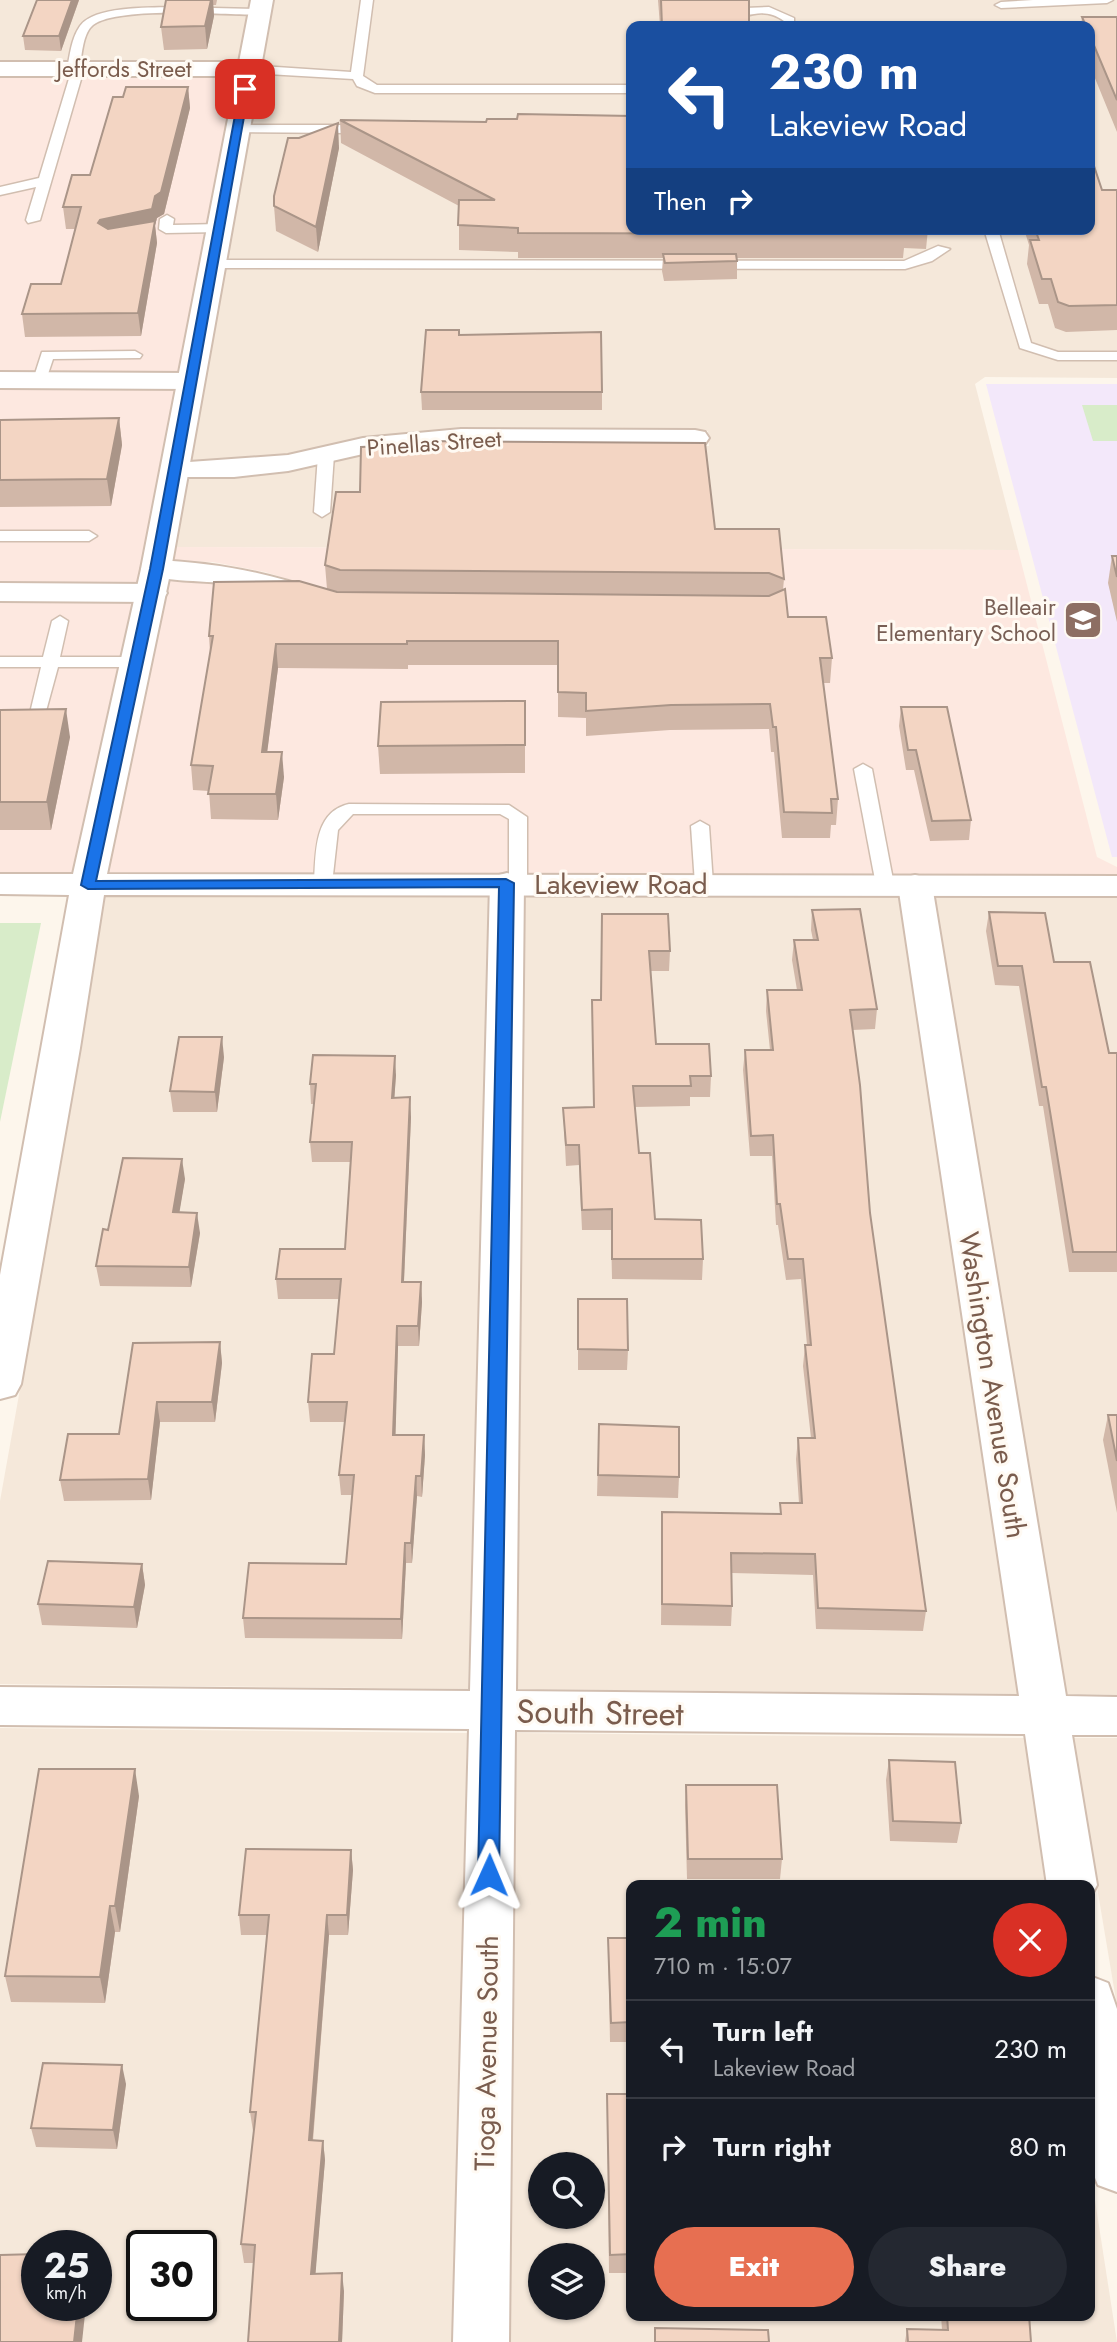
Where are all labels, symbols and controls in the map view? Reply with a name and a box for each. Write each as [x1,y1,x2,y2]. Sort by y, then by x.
text: 230 m [769,37,919,107]
icon: left [654,49,745,140]
street label: Jeffords Street [53,52,192,86]
pin [215,59,275,119]
icon: arrive [226,70,264,108]
text: Lakeview Road [769,102,967,148]
text: Then [654,182,707,220]
icon: right [721,182,759,220]
street label: Pinellas Street [365,421,503,465]
place label: Belleair Elementary School [876,590,1056,650]
school or university icon: Belleair Elementary School [1062,599,1104,641]
street label: Lakeview Road [534,864,708,905]
street label: Washington Avenue South [948,1229,1037,1541]
street label: South Street [516,1688,684,1737]
position arrow [452,1838,526,1912]
text: 2 min [654,1892,767,1953]
button: close [993,1903,1067,1977]
street label: Tioga Avenue South [464,1935,509,2171]
text: 710 m · 15:07 [654,1949,792,1983]
text: Turn left [713,2013,813,2051]
icon: left [654,2030,692,2068]
text: 230 m [994,2030,1067,2068]
text: Lakeview Road [713,2051,855,2085]
icon: right [654,2128,692,2166]
text: Turn right [713,2128,831,2166]
text: 80 m [1009,2128,1067,2166]
map controls [528,2152,605,2320]
button: search [528,2152,605,2229]
button: Exit [654,2227,854,2307]
button: Share [868,2227,1067,2307]
speed limit sign: 30 [126,2230,217,2321]
text: 25 [44,2241,89,2291]
button: layers [528,2243,605,2320]
text: km/h [46,2280,87,2306]

